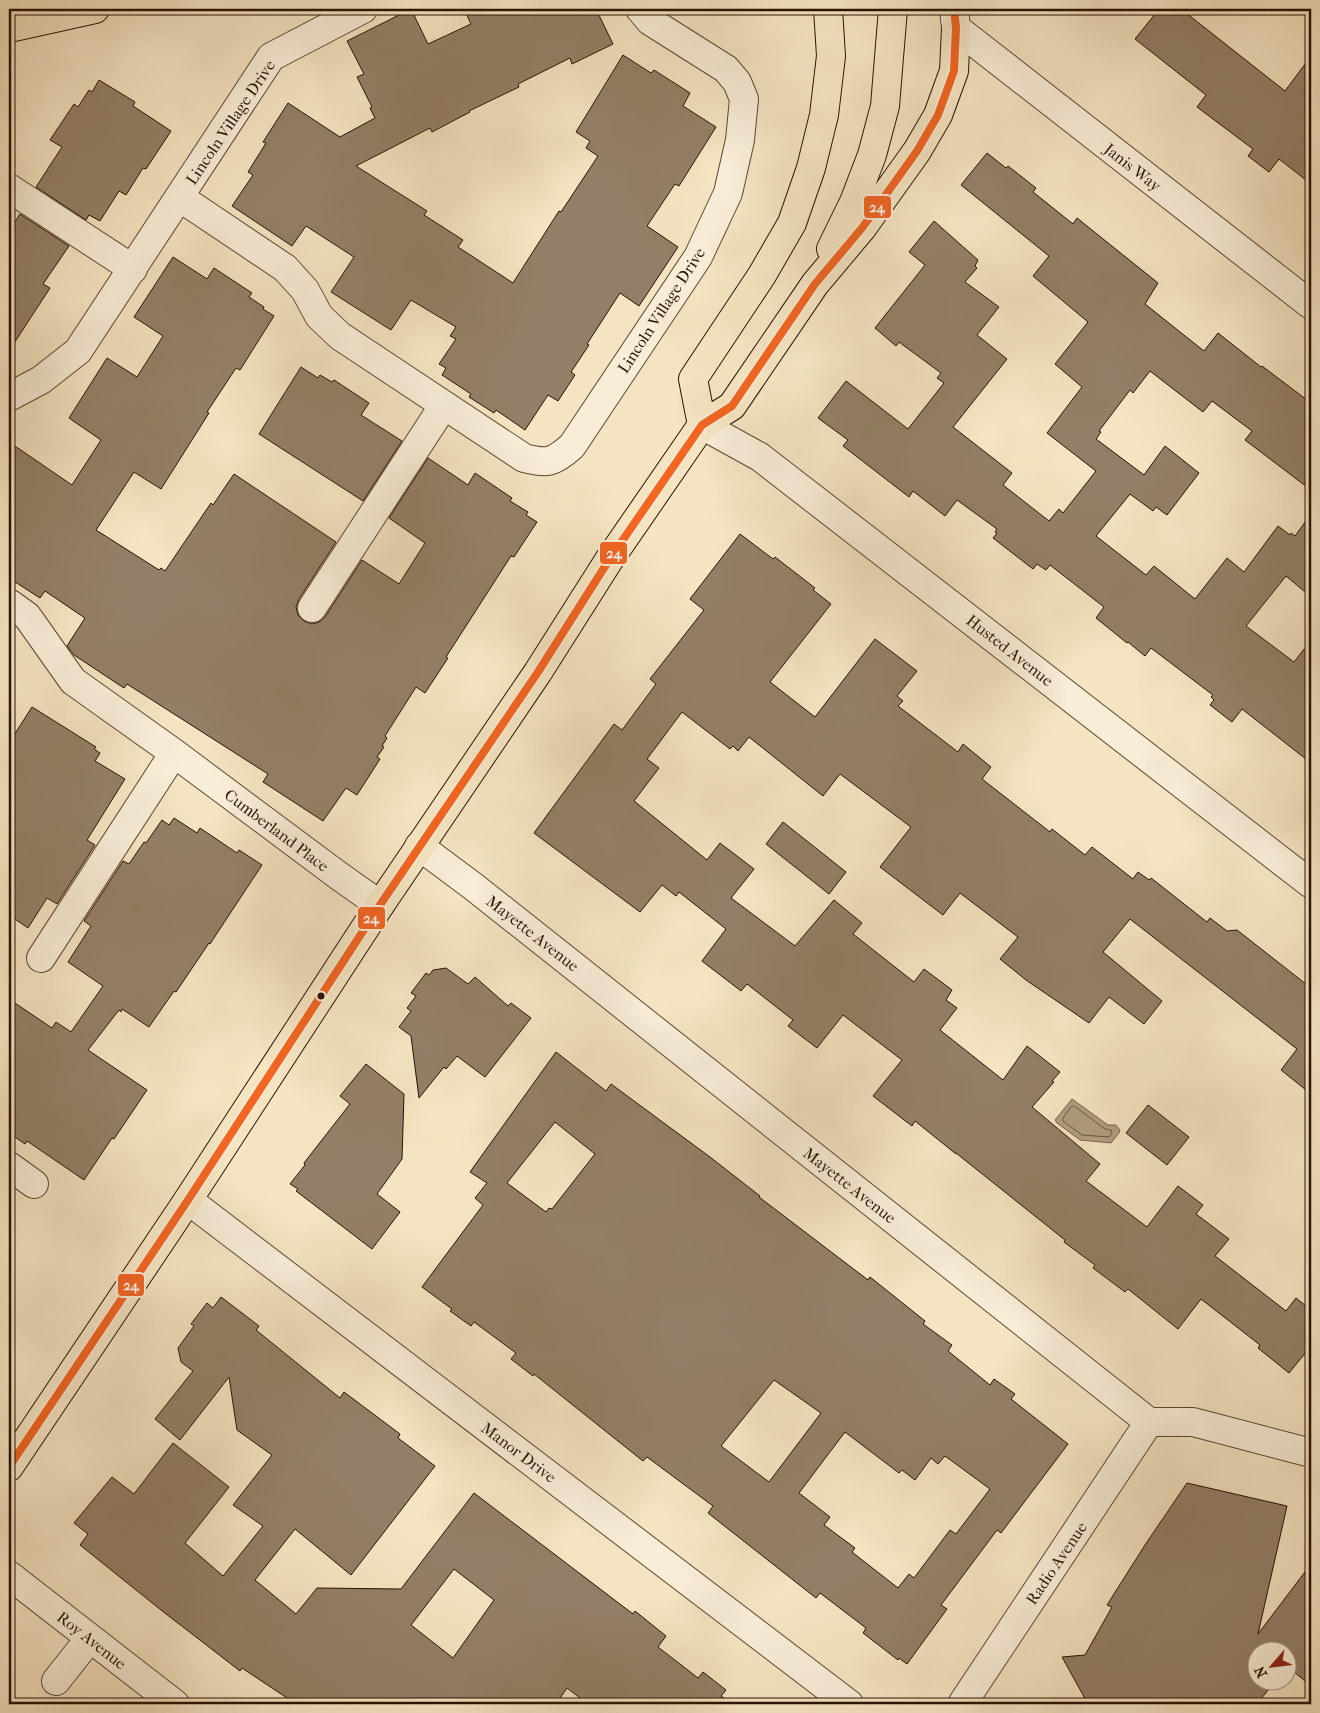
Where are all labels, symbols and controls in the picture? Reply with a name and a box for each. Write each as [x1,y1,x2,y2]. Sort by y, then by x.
street label: Lincoln Village Drive [182,56,279,188]
street label: Janis Way [1099,138,1165,196]
line badge: 24 [863,195,892,219]
text: 24 [869,199,885,216]
street label: Lincoln Village Drive [614,244,709,377]
line badge: 24 [599,541,628,565]
text: 24 [606,545,622,562]
street label: Husted Avenue [963,611,1057,690]
street label: Cumberland Place [221,785,333,876]
street label: Mayette Avenue [483,891,583,975]
line badge: 24 [357,906,386,930]
text: 24 [363,910,379,927]
unlabelled marker [316,991,326,1001]
street label: Mayette Avenue [800,1143,900,1227]
line badge: 24 [117,1273,145,1297]
text: 24 [123,1277,139,1294]
street label: Manor Drive [478,1418,560,1487]
street label: Radio Avenue [1022,1518,1091,1608]
street label: Roy Avenue [53,1607,130,1673]
north arrow [1248,1640,1298,1690]
text: N [1251,1663,1271,1681]

